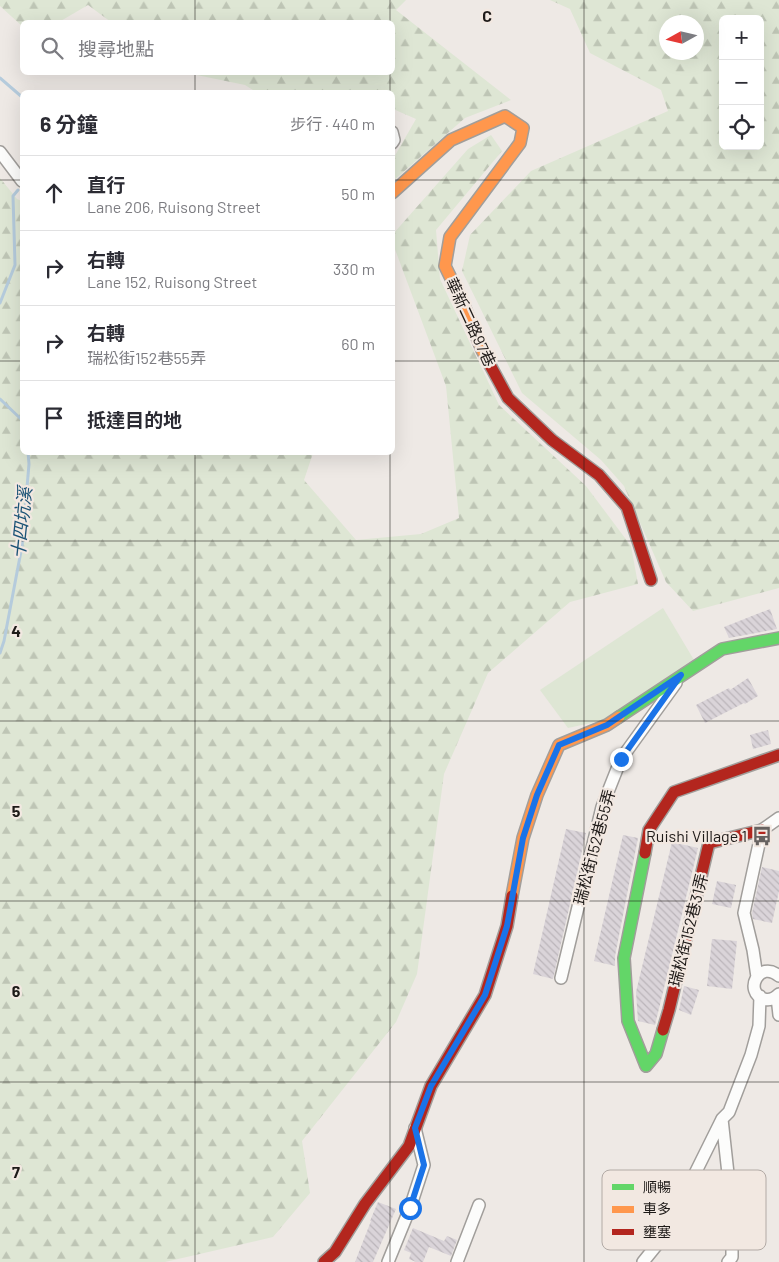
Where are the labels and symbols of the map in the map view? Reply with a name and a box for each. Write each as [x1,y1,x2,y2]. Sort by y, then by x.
text: C [482,6,492,25]
north arrow [659,15,704,60]
street label: 華新二路97巷 [443,274,500,369]
water label: 十四坑溪 [6,483,36,560]
text: 4 [11,621,21,640]
route end [610,748,633,771]
street label: 瑞松街152巷55弄 [569,787,618,907]
text: 5 [12,801,21,820]
bus stop icon: Ruishi Village 1 [751,825,773,847]
place label: Ruishi Village 1 [646,826,747,845]
street label: 瑞松街152巷31弄 [664,871,711,989]
text: 6 [12,981,21,1000]
text: 7 [12,1162,20,1181]
legend [602,1170,766,1250]
text: 順暢 [643,1178,671,1195]
route start [399,1197,422,1220]
text: 車多 [643,1200,671,1217]
text: 壅塞 [643,1223,671,1240]

